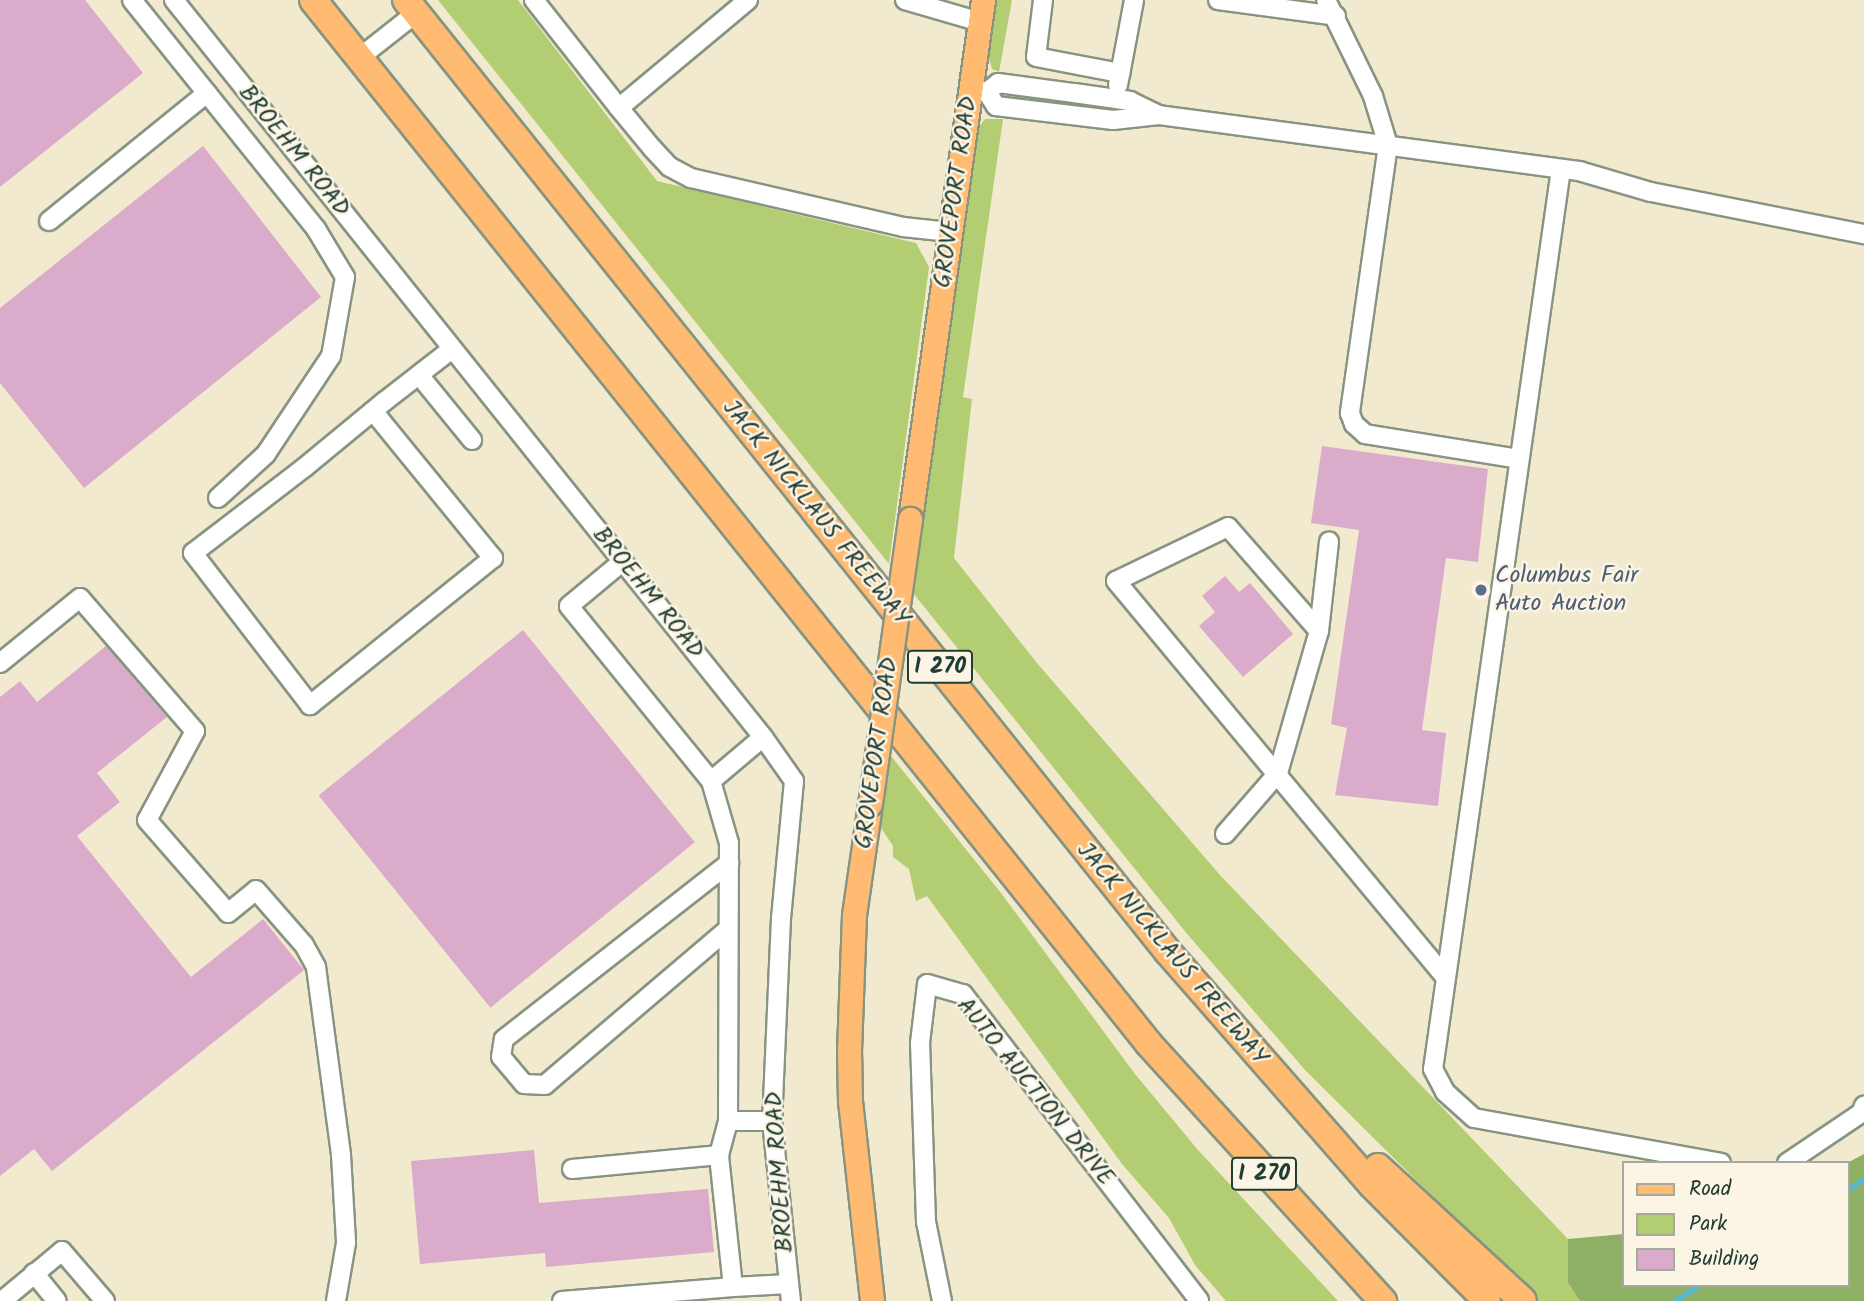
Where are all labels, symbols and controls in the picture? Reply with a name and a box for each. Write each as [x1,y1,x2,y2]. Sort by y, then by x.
street label: BROEHM ROAD [232,79,356,223]
street label: GROVEPORT ROAD [928,94,984,290]
street label: JACK NICKLAUS FREEWAY [716,394,916,632]
street label: BROEHM ROAD [586,521,710,665]
place label: Columbus Fair Auto Auction [1495,562,1638,618]
marker: Columbus Fair Auto Auction [1473,582,1489,598]
road number: I 270 [907,648,973,687]
street label: GROVEPORT ROAD [849,655,905,851]
street label: JACK NICKLAUS FREEWAY [1070,837,1274,1071]
street label: AUTO AUCTION DRIVE [950,992,1120,1192]
street label: BROEHM ROAD [760,1090,800,1254]
road number: I 270 [1231,1154,1297,1194]
legend [1622,1161,1850,1287]
text: Road [1689,1173,1731,1206]
text: Park [1689,1208,1727,1241]
text: Building [1689,1243,1759,1276]

